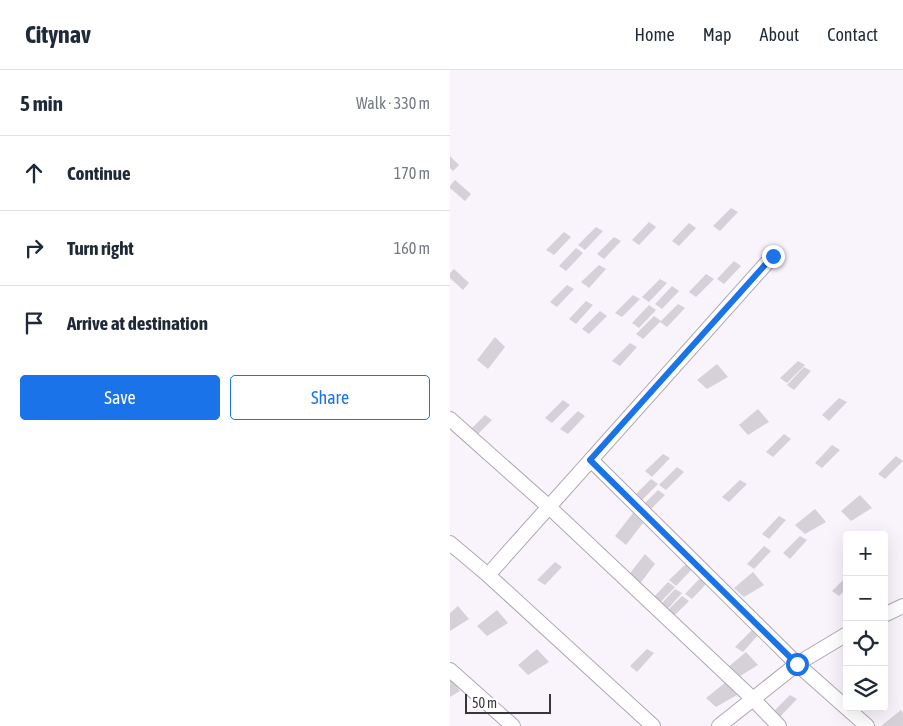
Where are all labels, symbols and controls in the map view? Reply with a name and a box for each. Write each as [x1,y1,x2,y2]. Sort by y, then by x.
text: Citynav [25,21,91,48]
text: Home [635,24,675,45]
text: Map [703,24,732,45]
text: About [760,24,799,45]
text: Contact [827,24,878,45]
text: 5 min [20,91,63,115]
text: Walk · 330 m [356,94,430,112]
icon: ahead [20,159,48,187]
text: Continue [67,162,131,184]
text: 170 m [394,164,430,182]
icon: right [20,234,48,262]
text: Turn right [67,237,134,259]
text: 160 m [394,239,430,257]
route end [762,245,785,268]
icon: arrive [20,309,48,337]
text: Arrive at destination [67,312,208,334]
button: Save [20,375,220,420]
button: Share [230,375,430,420]
map controls [843,531,888,711]
button: + [843,531,888,576]
button: − [843,576,888,621]
button: locate [843,621,888,666]
route start [786,653,809,676]
button: layers [843,666,888,711]
scale bar [465,691,551,714]
text: 50 m [472,695,497,711]

